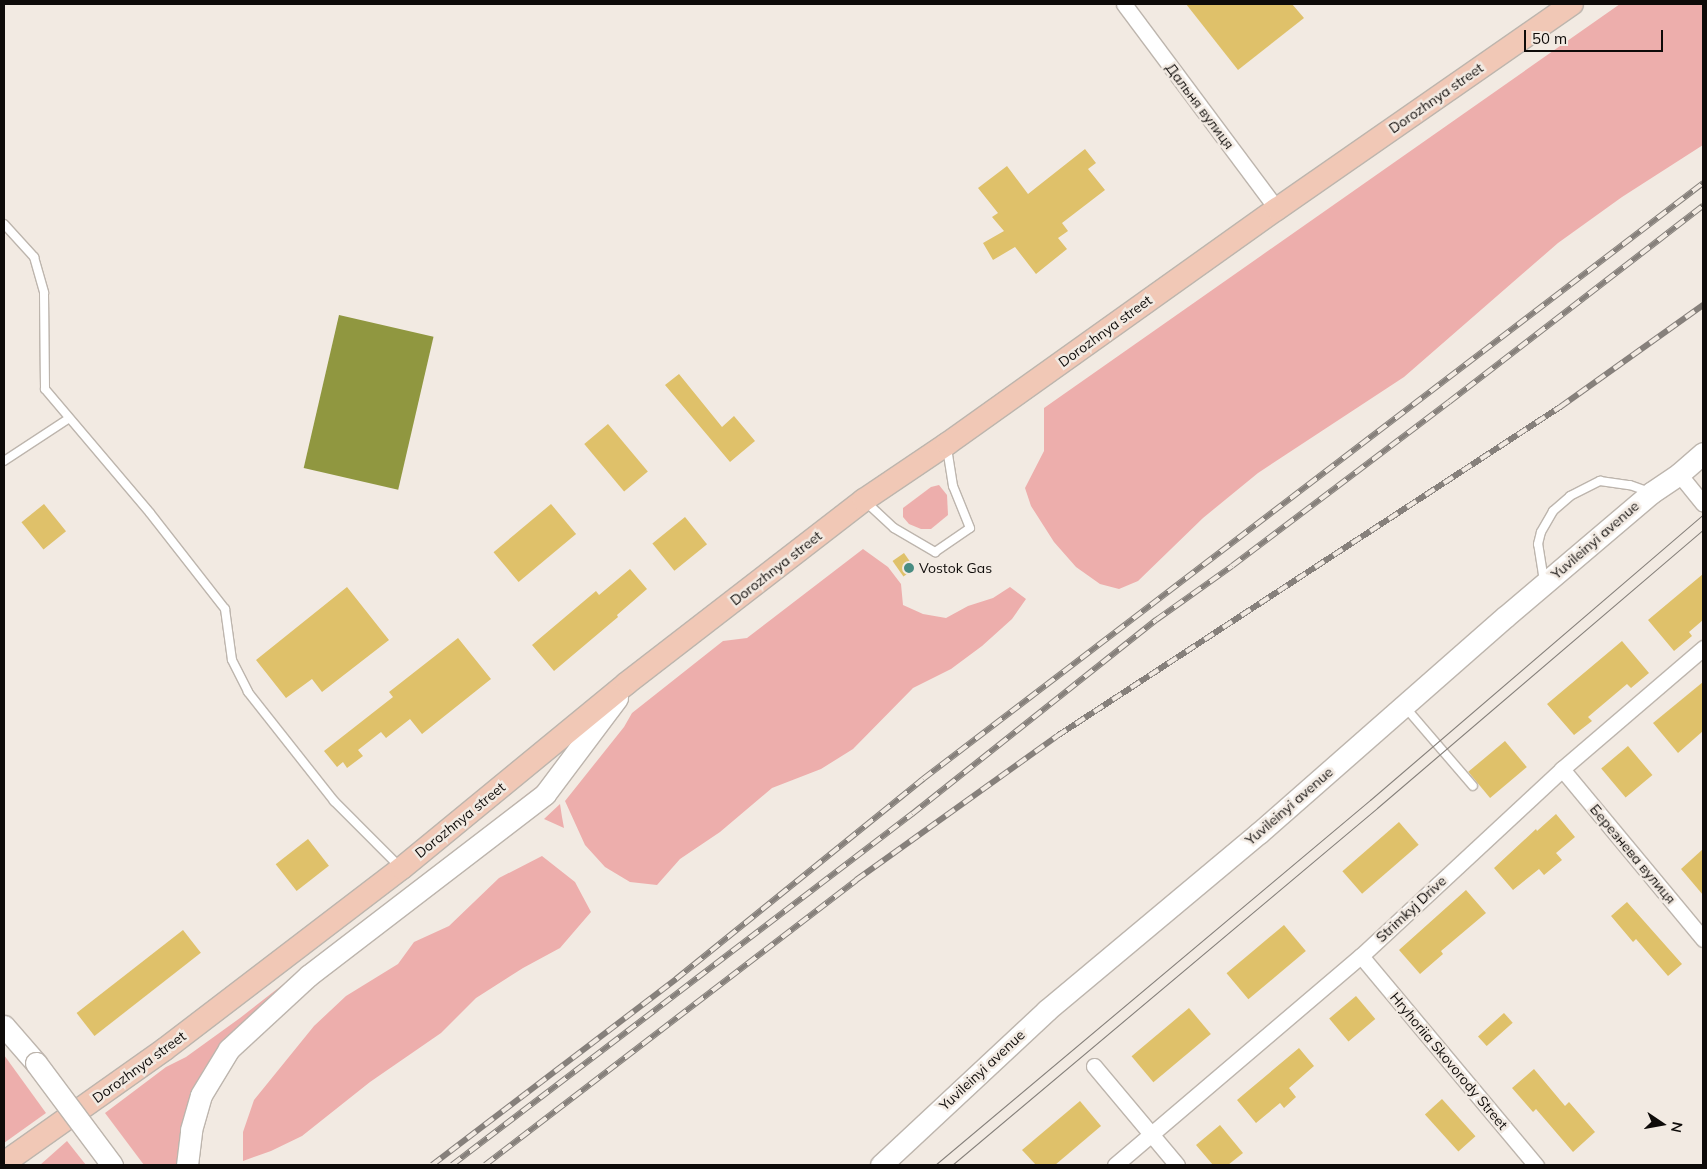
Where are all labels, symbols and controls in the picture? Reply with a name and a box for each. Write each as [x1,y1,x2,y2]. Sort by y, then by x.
scale bar [1527,20,1666,52]
text: 50 m [1532,29,1567,48]
street label: Dorozhnya street [1386,59,1486,137]
street label: Дальня вулиця [1162,60,1238,152]
street label: Dorozhnya street [1055,292,1155,370]
street label: Yuvileinyi avenue [1548,497,1642,583]
street label: Dorozhnya street [727,527,825,609]
place label: Vostok Gas [919,560,992,576]
marker: Vostok Gas [903,562,915,574]
street label: Yuvileinyi avenue [1242,763,1336,849]
street label: Dorozhnya street [412,778,508,862]
street label: Березнева вулиця [1587,801,1679,907]
street label: Strimkyj Drive [1373,872,1449,946]
street label: Hryhoriia Skovorody Street [1387,989,1511,1133]
street label: Yuvileinyi avenue [936,1026,1028,1114]
street label: Dorozhnya street [89,1028,189,1106]
north arrow [1637,1099,1687,1149]
text: N [1667,1120,1687,1134]

